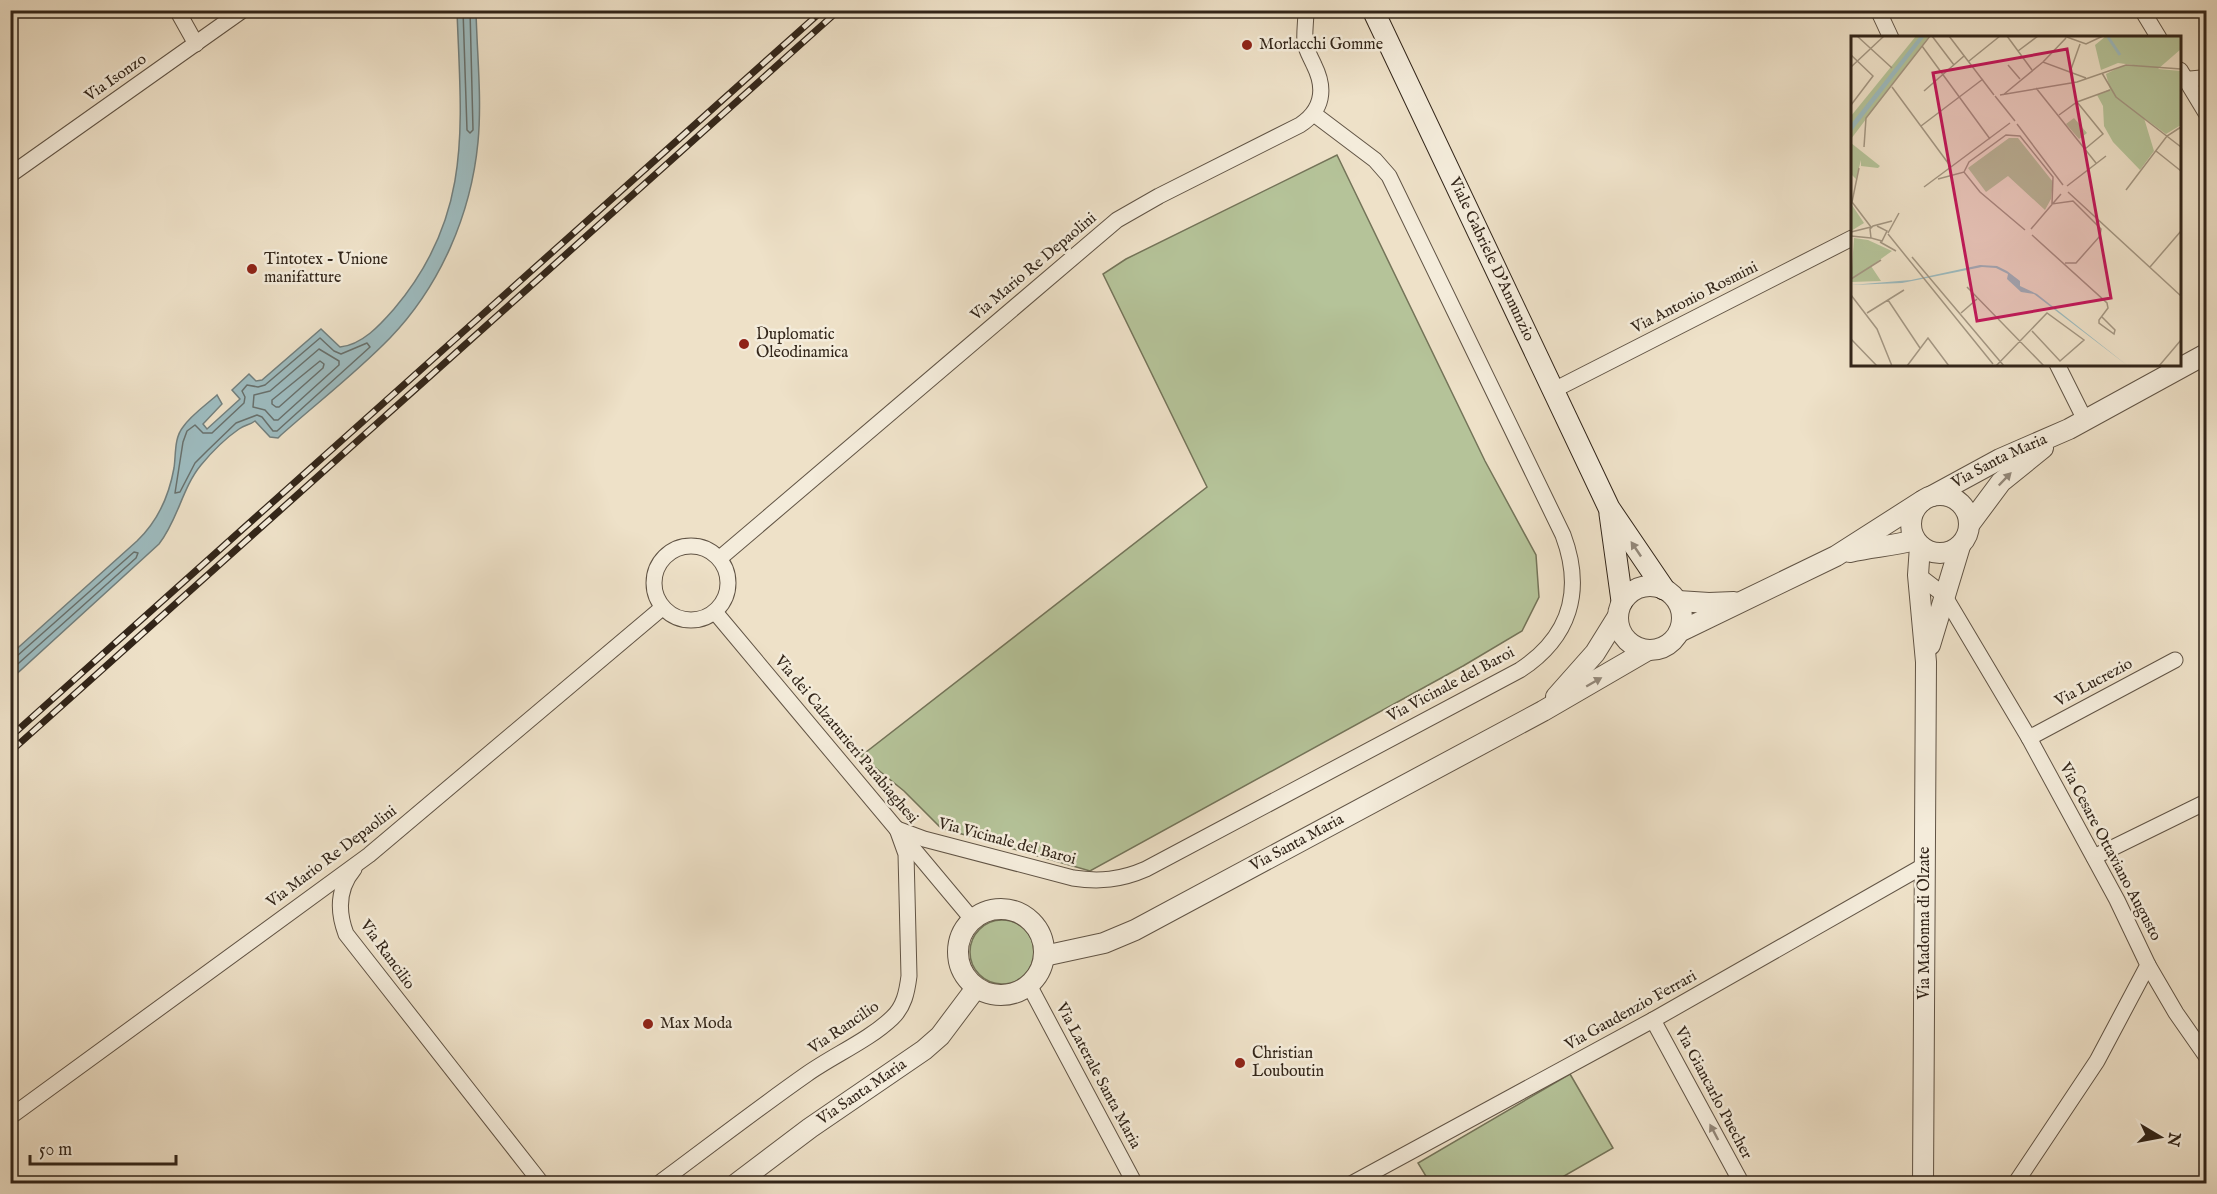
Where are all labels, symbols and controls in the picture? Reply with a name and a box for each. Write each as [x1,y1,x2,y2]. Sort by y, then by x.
place label: Morlacchi Gomme [1259,35,1383,55]
inset map [1851,36,2181,366]
marker: Morlacchi Gomme [1240,38,1254,52]
street label: Via Isonzo [80,49,151,107]
street label: Viale Gabriele D'Annunzio [1443,173,1539,345]
street label: Via Mario Re Depaolini [966,209,1101,326]
place label: Tintotex - Unione manifatture [264,250,388,288]
street label: Via Antonio Rosmini [1628,258,1761,339]
marker: Tintotex - Unione manifatture [245,262,259,276]
place label: Duplomatic Oleodinamica [756,325,848,363]
marker: Duplomatic Oleodinamica [737,337,751,351]
street label: Via Santa Maria [1948,430,2050,494]
one-way arrow [1997,473,2011,487]
one-way arrow [1630,541,1642,557]
street label: Via Vicinale del Baroi [1383,643,1518,728]
street label: Via dei Calzaturieri Parabiaghesi [769,651,922,828]
street label: Via Lucrezio [2051,654,2137,712]
one-way arrow [1585,677,1602,687]
street label: Via Cesare Ottaviano Augusto [2054,759,2166,945]
street label: Via Mario Re Depaolini [262,801,401,913]
street label: Via Santa Maria [1246,810,1348,877]
street label: Via Vicinale del Baroi [935,814,1078,870]
street label: Via Madonna di Olzate [1915,847,1935,1000]
street label: Via Rancilio [355,916,419,994]
street label: Via Gaudenzio Ferrari [1561,967,1700,1056]
street label: Via Rancilio [804,997,883,1060]
street label: Via Laterale Santa Maria [1051,999,1145,1153]
place label: Max Moda [660,1014,732,1034]
marker: Max Moda [641,1017,655,1031]
street label: Via Giancarlo Puecher [1669,1022,1756,1163]
place label: Christian Louboutin [1252,1044,1325,1082]
street label: Via Santa Maria [813,1055,911,1130]
marker: Christian Louboutin [1233,1056,1247,1070]
north arrow [2130,1107,2190,1167]
one-way arrow [1709,1123,1719,1140]
scale bar [30,1128,176,1166]
text: N [2162,1130,2184,1148]
text: 50 m [39,1139,72,1162]

